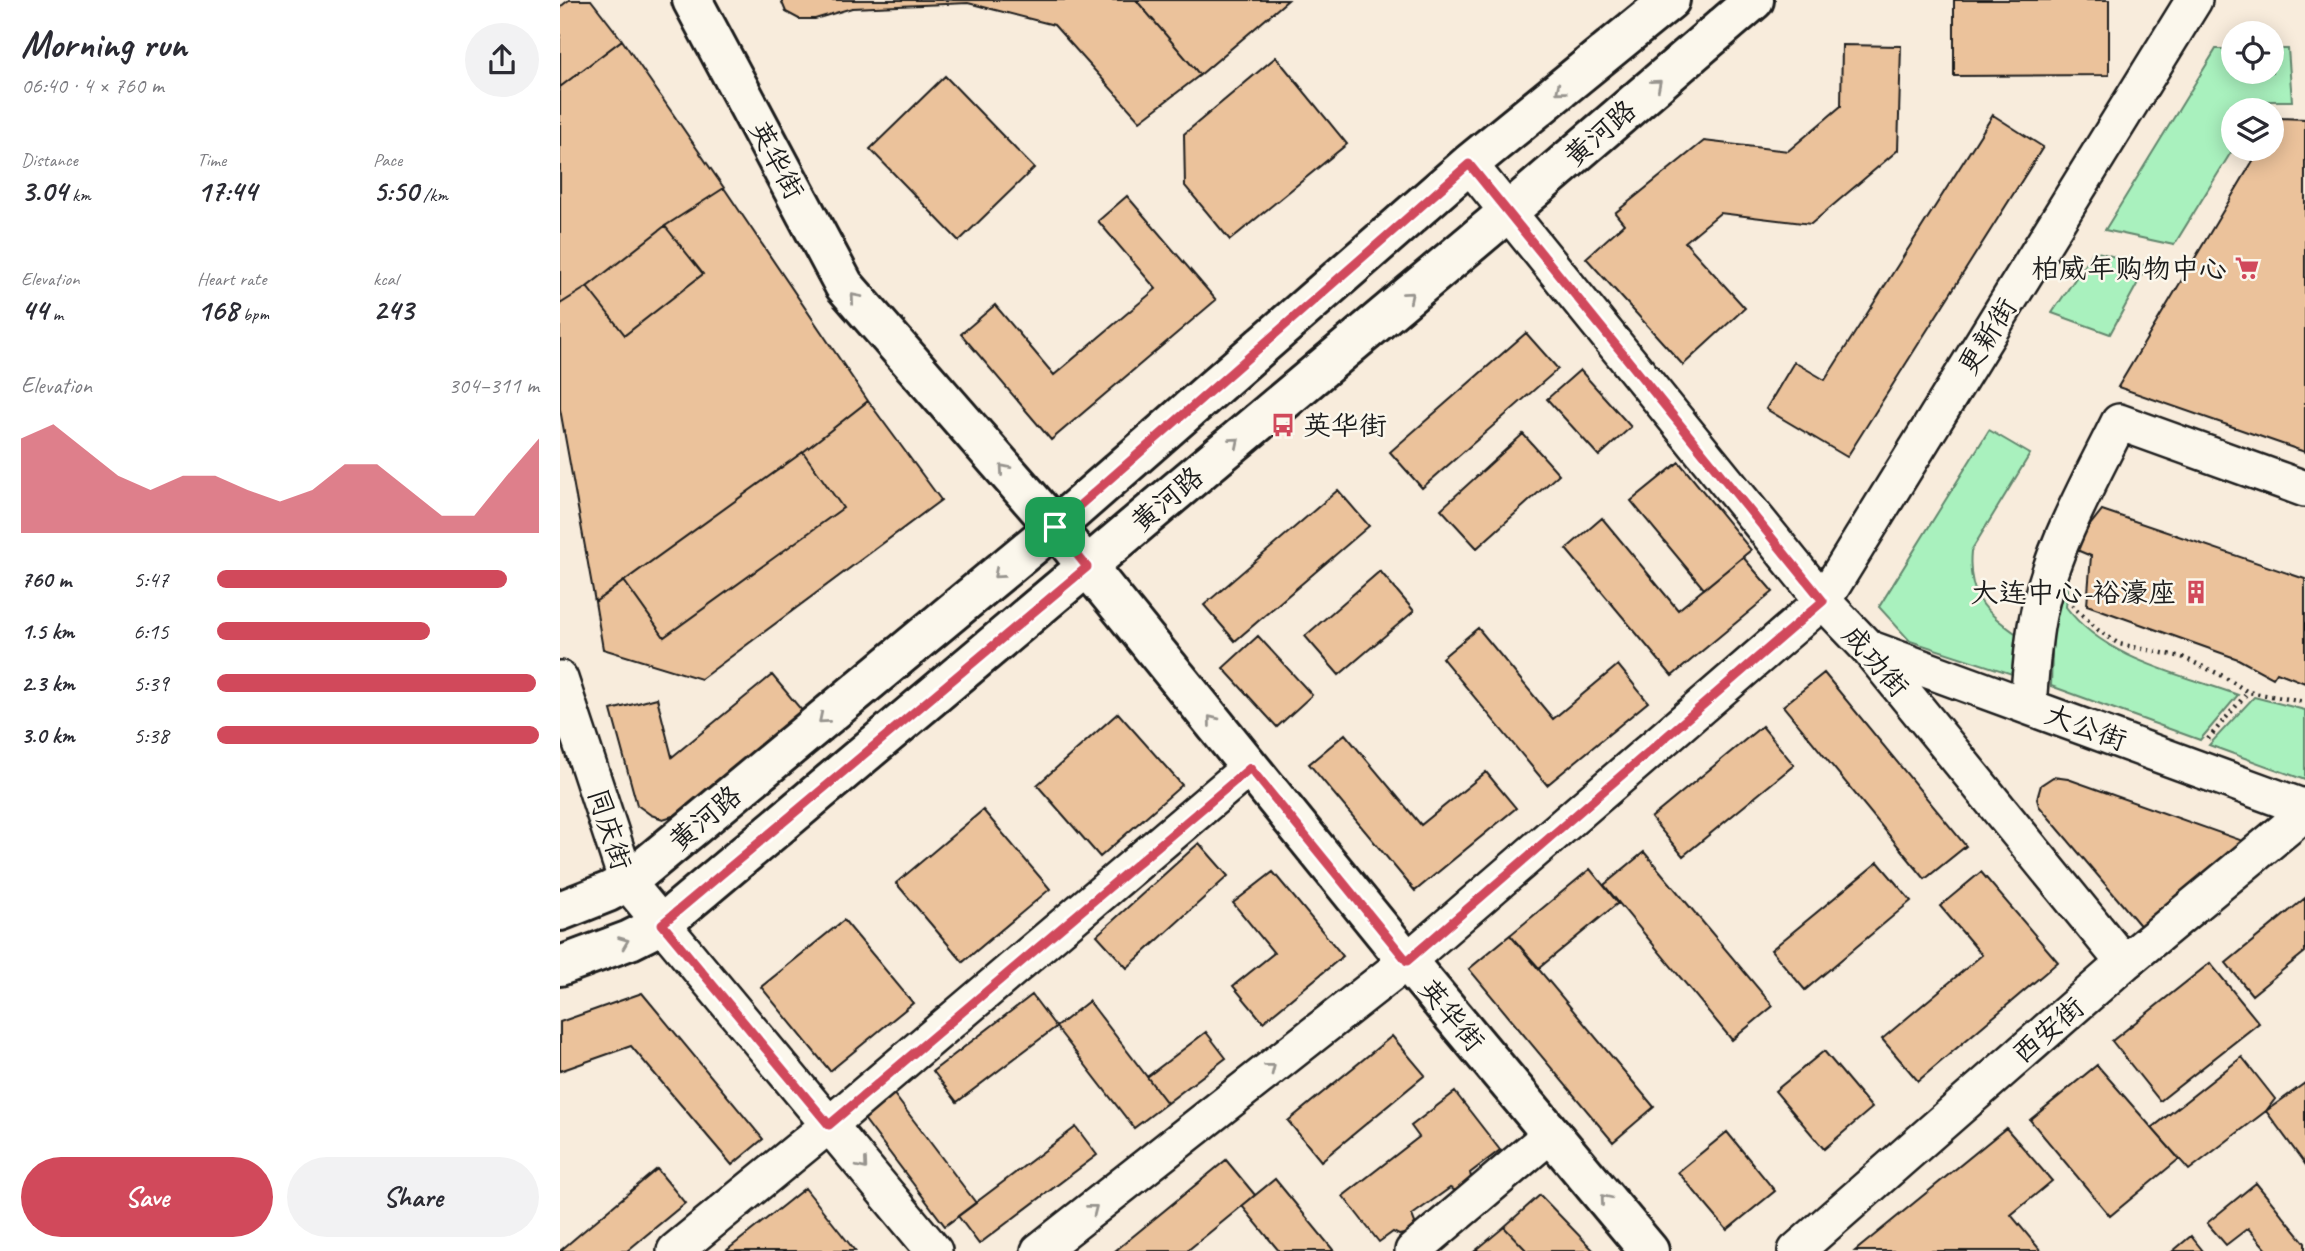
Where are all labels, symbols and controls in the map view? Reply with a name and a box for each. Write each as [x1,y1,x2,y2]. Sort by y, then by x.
text: Morning run [21,21,187,68]
map controls [2221,21,2284,161]
button: locate [2221,21,2284,84]
button: share [465,23,539,97]
text: 06:40 · 4 × 760 m [21,71,164,100]
one-way arrow [1648,80,1661,92]
one-way arrow [1556,81,1568,94]
street label: 黄河路 [1557,92,1643,174]
button: layers [2221,98,2284,161]
street label: 英华街 [742,115,812,205]
text: Distance [21,148,78,172]
text: Time [197,148,226,172]
text: Pace [373,148,402,172]
text: 3.04 [21,172,67,210]
text: 17:44 [197,172,257,210]
text: 5:50 [373,172,418,210]
text: km [67,183,91,207]
text: /km [418,183,448,207]
place label: 柏威年购物中心 [2031,251,2227,286]
supermarket icon: 柏威年购物中心 [2233,254,2261,282]
text: Elevation [21,267,79,291]
text: Heart rate [197,267,266,291]
text: kcal [373,267,398,291]
text: 44 [21,291,48,329]
text: 168 [197,291,238,329]
text: 243 [373,291,414,329]
one-way arrow [1401,291,1414,304]
street label: 更新街 [1950,291,2024,381]
one-way arrow [851,293,863,306]
text: m [48,302,63,326]
text: bpm [238,302,269,326]
text: Elevation [21,371,92,400]
text: 304–311 m [448,371,539,400]
place label: 英华街 [1303,408,1387,443]
bus stop icon: 英华街 [1269,411,1297,439]
one-way arrow [1227,438,1240,450]
street label: 黄河路 [1124,459,1210,539]
one-way arrow [1000,464,1012,477]
pin [1025,497,1085,557]
icon: arrive [1036,508,1074,546]
text: 760 m [21,565,71,594]
text: 5:47 [133,565,169,594]
one-way arrow [994,566,1007,578]
place label: 大连中心-裕濠座 [1971,575,2176,610]
building icon: 大连中心-裕濠座 [2182,578,2210,606]
text: 1.5 km [21,617,74,646]
text: 6:15 [133,617,169,646]
street label: 成功街 [1835,618,1917,704]
text: 2.3 km [21,669,75,698]
text: 5:39 [133,669,169,698]
street label: 大公街 [2041,696,2131,758]
one-way arrow [819,711,832,723]
one-way arrow [1207,716,1220,728]
text: 3.0 km [21,721,75,750]
text: 5:38 [133,721,169,750]
street label: 黄河路 [662,778,748,858]
street label: 同庆街 [580,784,640,874]
one-way arrow [617,936,629,950]
street label: 英华街 [1412,972,1492,1058]
street label: 西安街 [2005,989,2091,1071]
one-way arrow [1264,1063,1276,1076]
button: Save [21,1157,273,1237]
button: Share [287,1157,539,1237]
one-way arrow [855,1157,867,1170]
one-way arrow [1601,1194,1613,1207]
one-way arrow [1085,1204,1097,1217]

